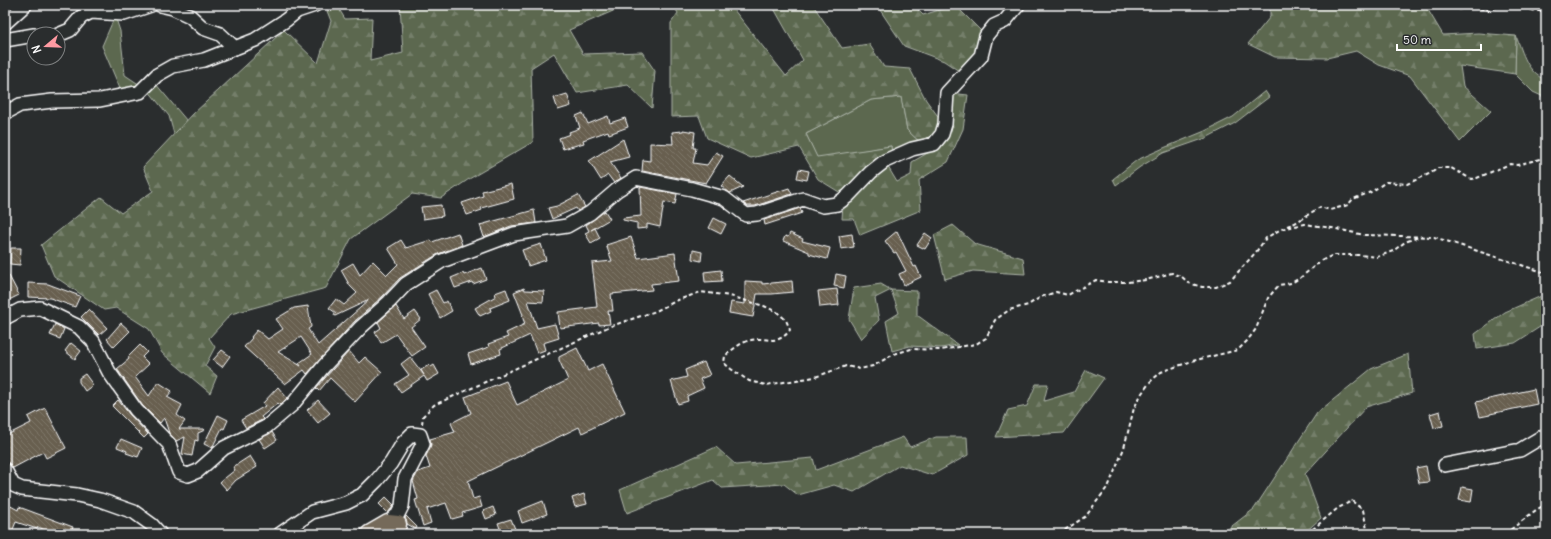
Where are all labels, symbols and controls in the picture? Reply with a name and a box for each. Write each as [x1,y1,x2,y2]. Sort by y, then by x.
north arrow [26,26,66,66]
scale bar [1397,26,1481,52]
text: 50 m [1403,32,1432,47]
text: N [29,43,44,55]

